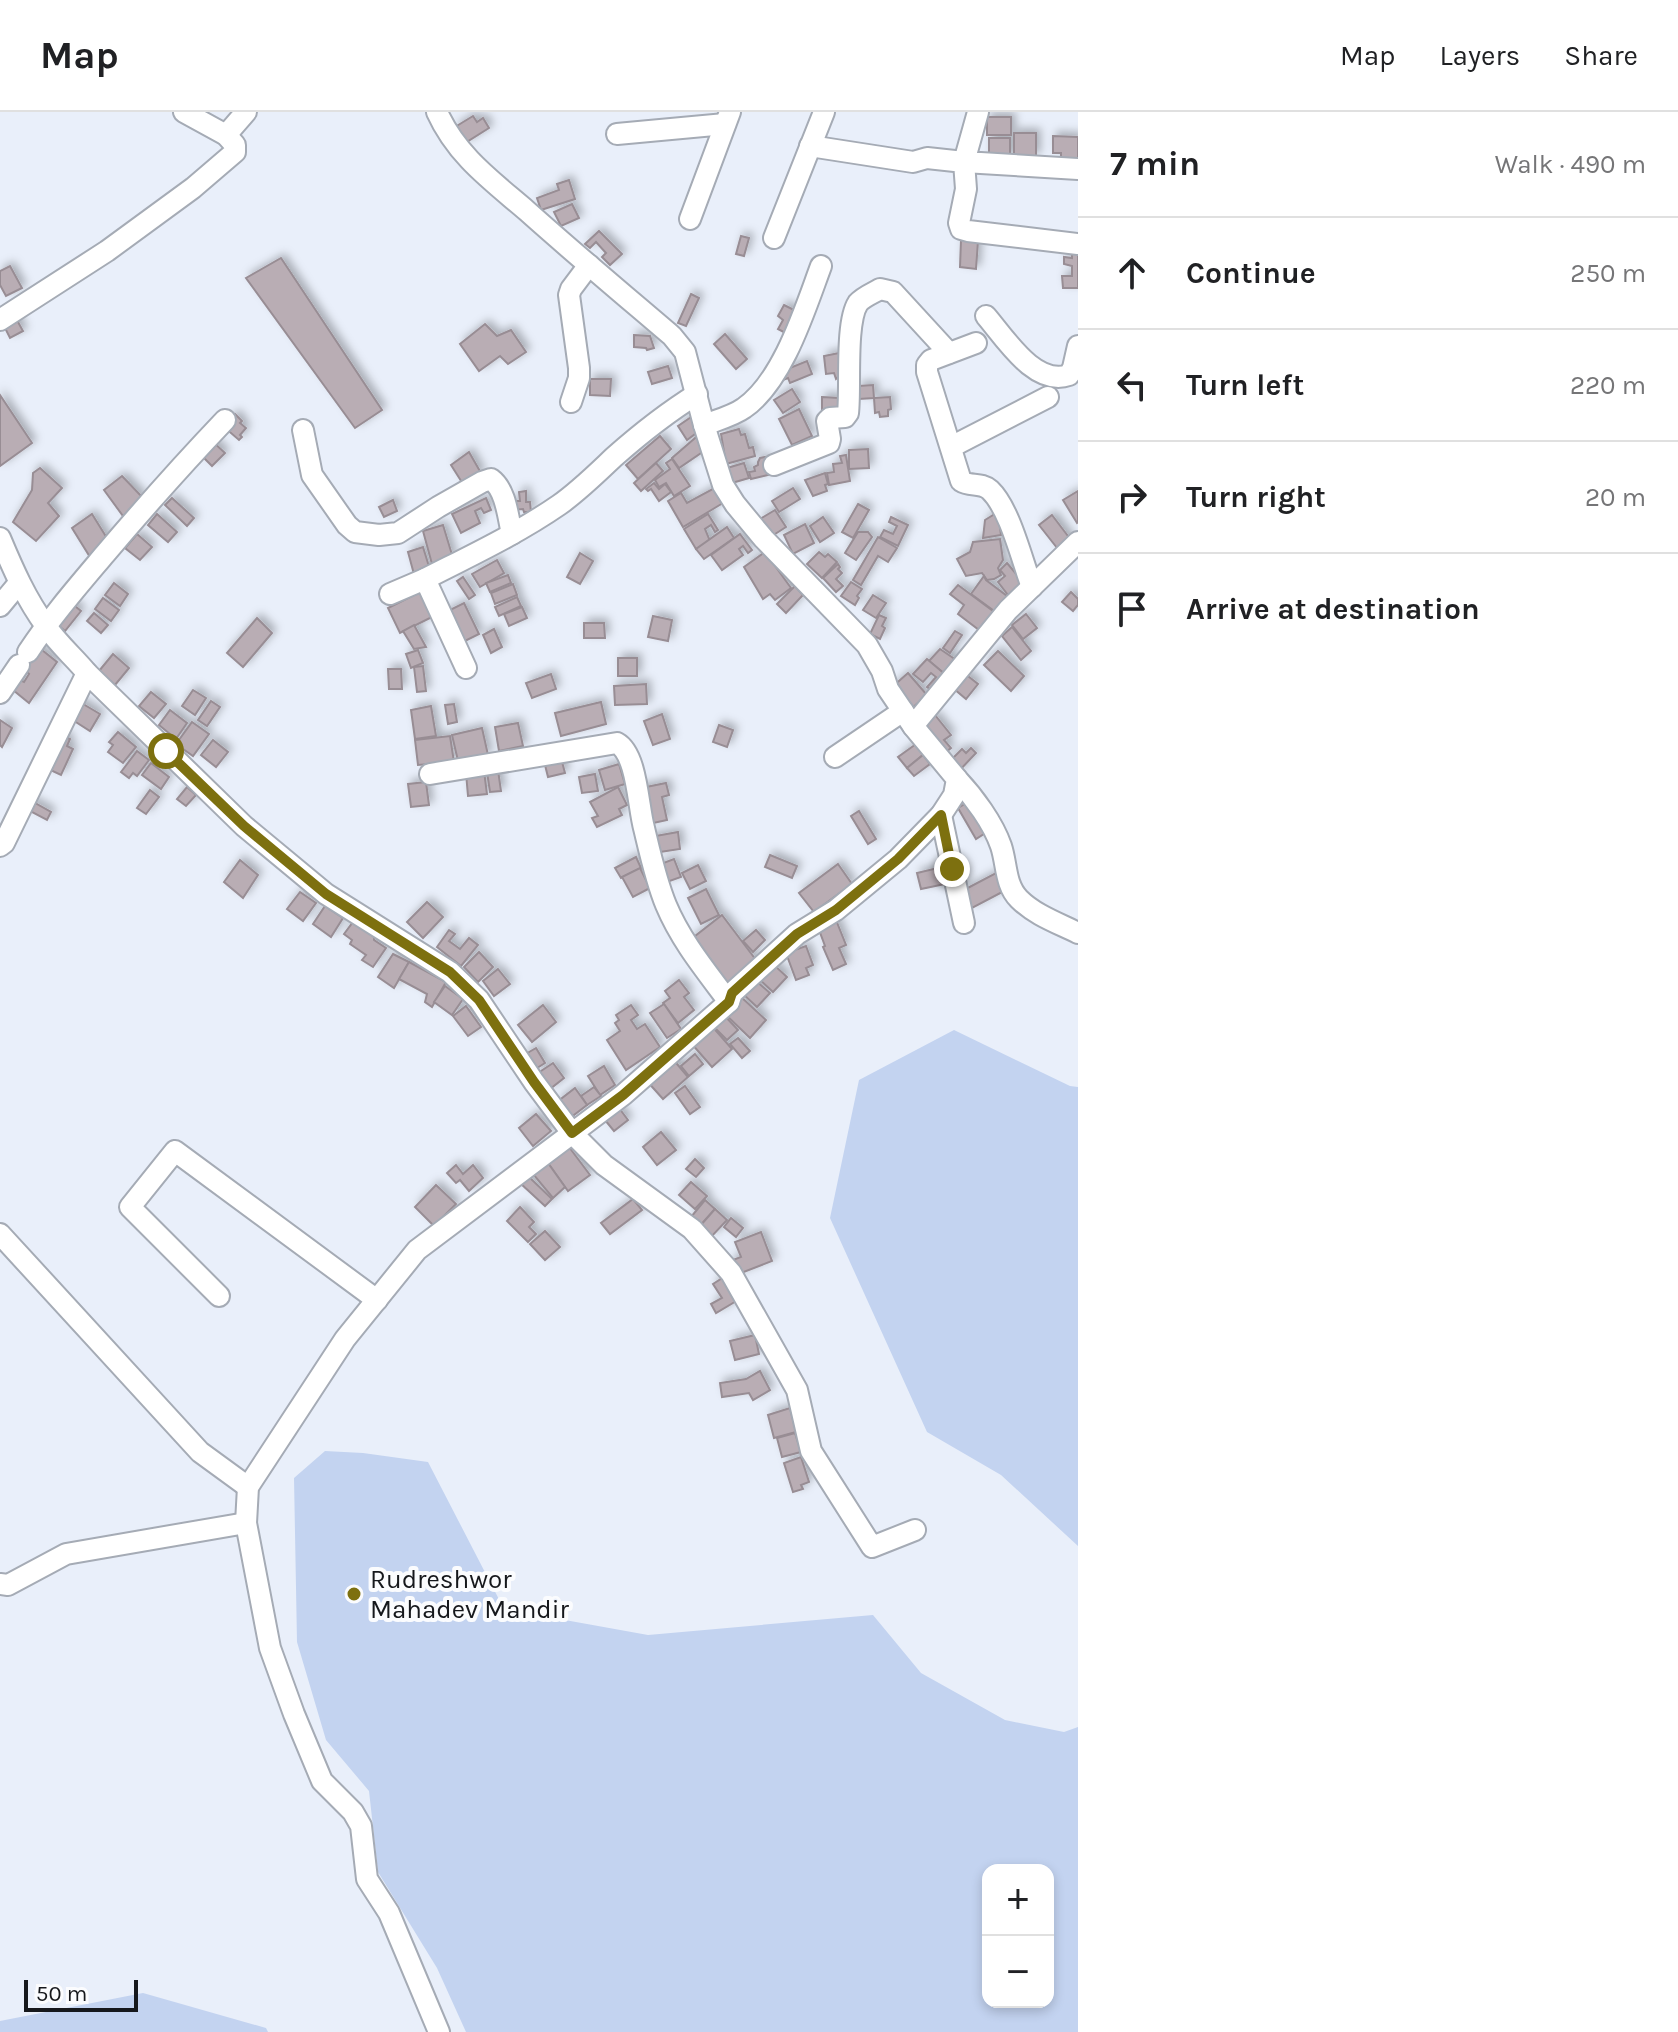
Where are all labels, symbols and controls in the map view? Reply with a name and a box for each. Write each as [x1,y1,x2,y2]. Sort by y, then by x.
text: Map [40,33,119,78]
text: Map [1340,39,1395,72]
text: Layers [1439,39,1520,72]
text: Share [1564,39,1638,72]
text: 7 min [1110,144,1200,184]
text: Walk · 490 m [1495,149,1646,180]
icon: ahead [1110,251,1154,295]
text: Continue [1186,255,1316,291]
text: 250 m [1570,258,1646,289]
icon: left [1110,363,1154,407]
text: Turn left [1186,367,1304,403]
text: 220 m [1570,370,1646,401]
icon: right [1110,475,1154,519]
text: Turn right [1186,479,1326,515]
text: 20 m [1585,482,1646,513]
icon: arrive [1110,587,1154,631]
text: Arrive at destination [1186,591,1480,627]
route start [148,733,184,769]
route end [934,851,970,887]
place label: Rudreshwor Mahadev Mandir [370,1564,570,1625]
marker: Rudreshwor Mahadev Mandir [345,1585,363,1603]
map controls [982,1864,1054,2008]
button: + [982,1864,1054,1936]
button: − [982,1936,1054,2008]
scale bar [24,1976,138,2012]
text: 50 m [36,1981,87,2007]

